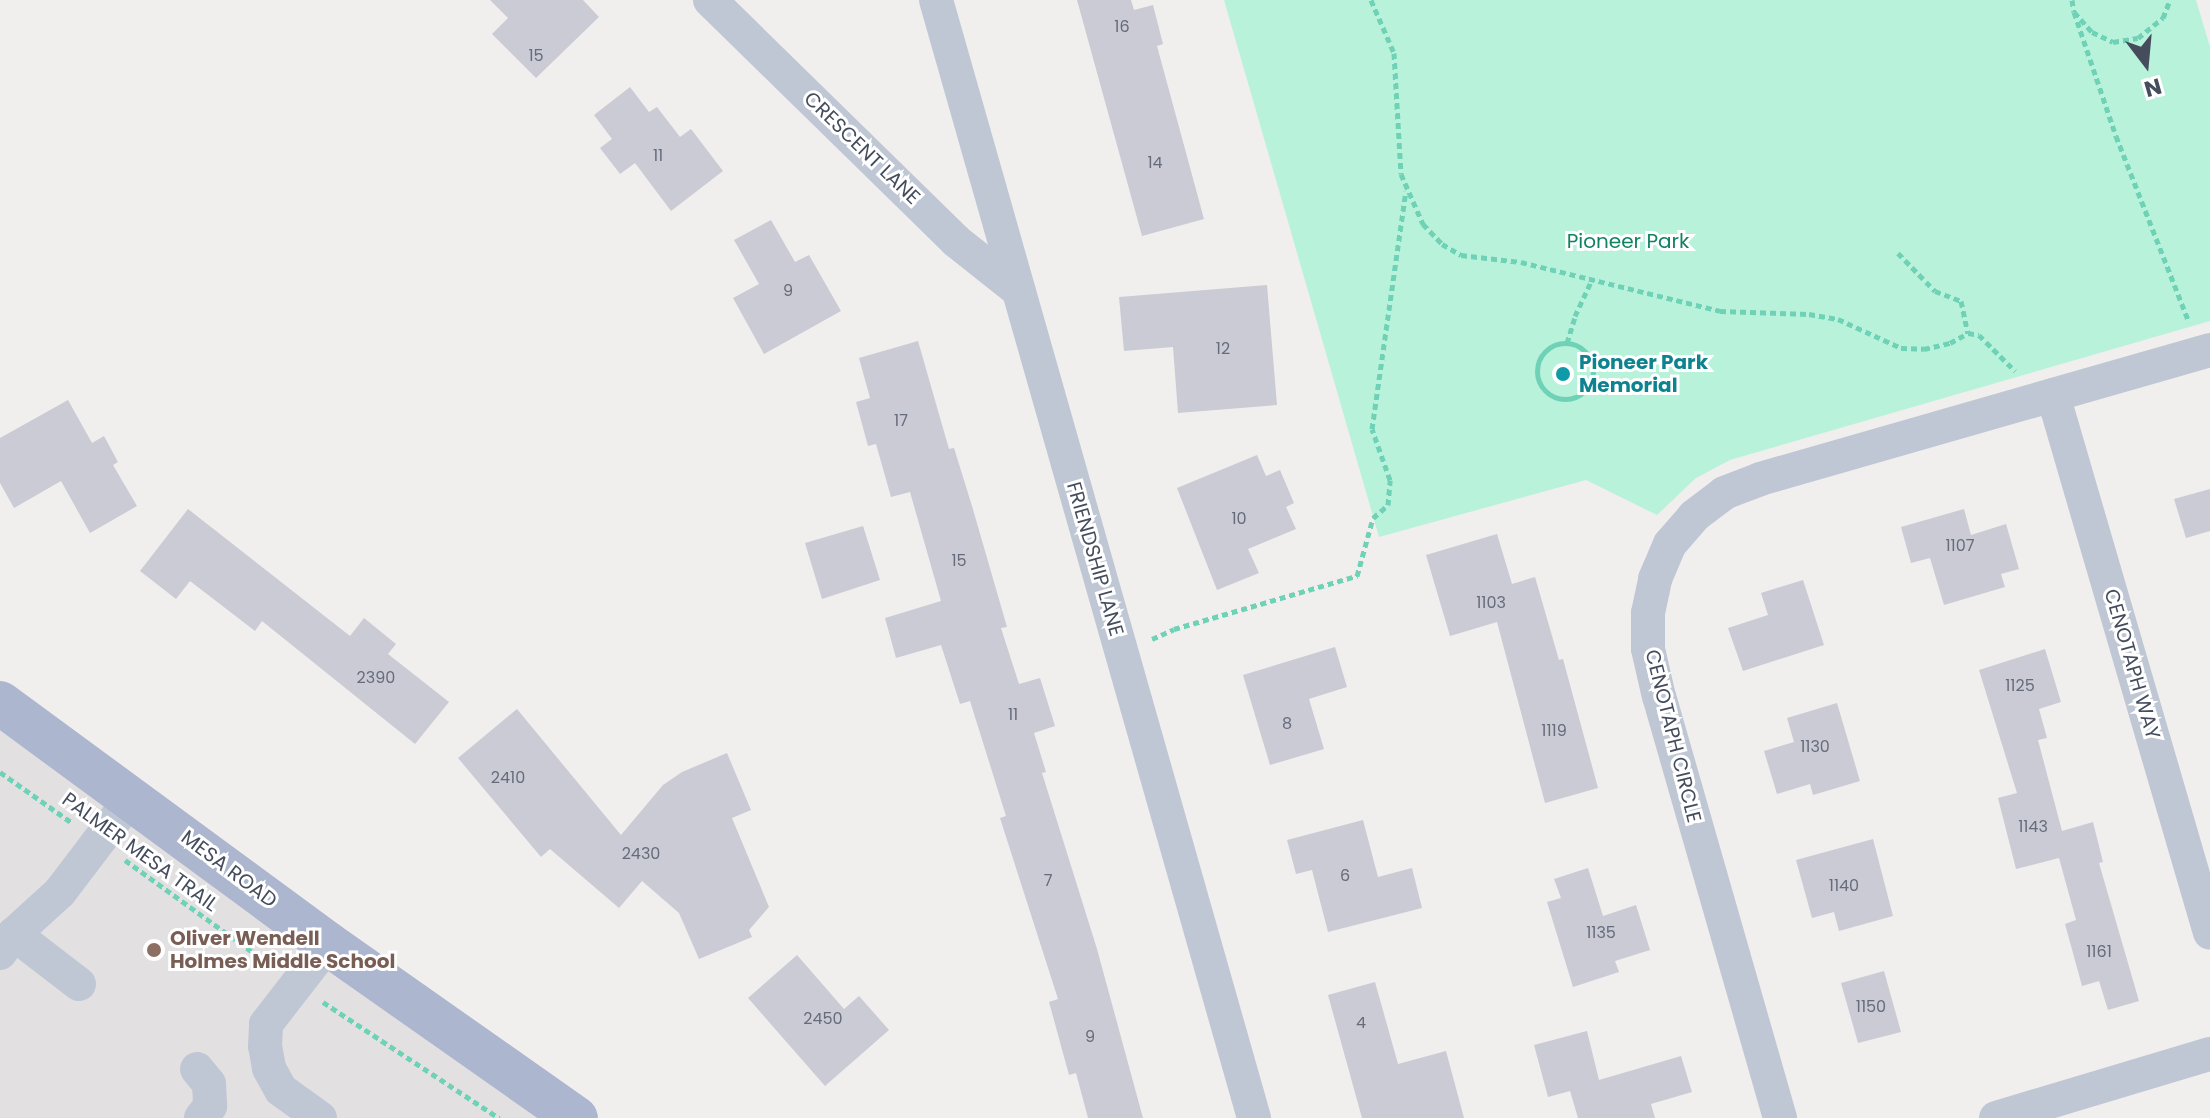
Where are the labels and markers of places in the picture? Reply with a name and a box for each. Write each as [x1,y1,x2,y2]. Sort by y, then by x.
place label: Pioneer Park Memorial [1579,350,1708,397]
marker: Pioneer Park Memorial [1554,365,1572,383]
place label: Oliver Wendell Holmes Middle School [170,926,395,973]
marker: Oliver Wendell Holmes Middle School [145,941,163,959]

